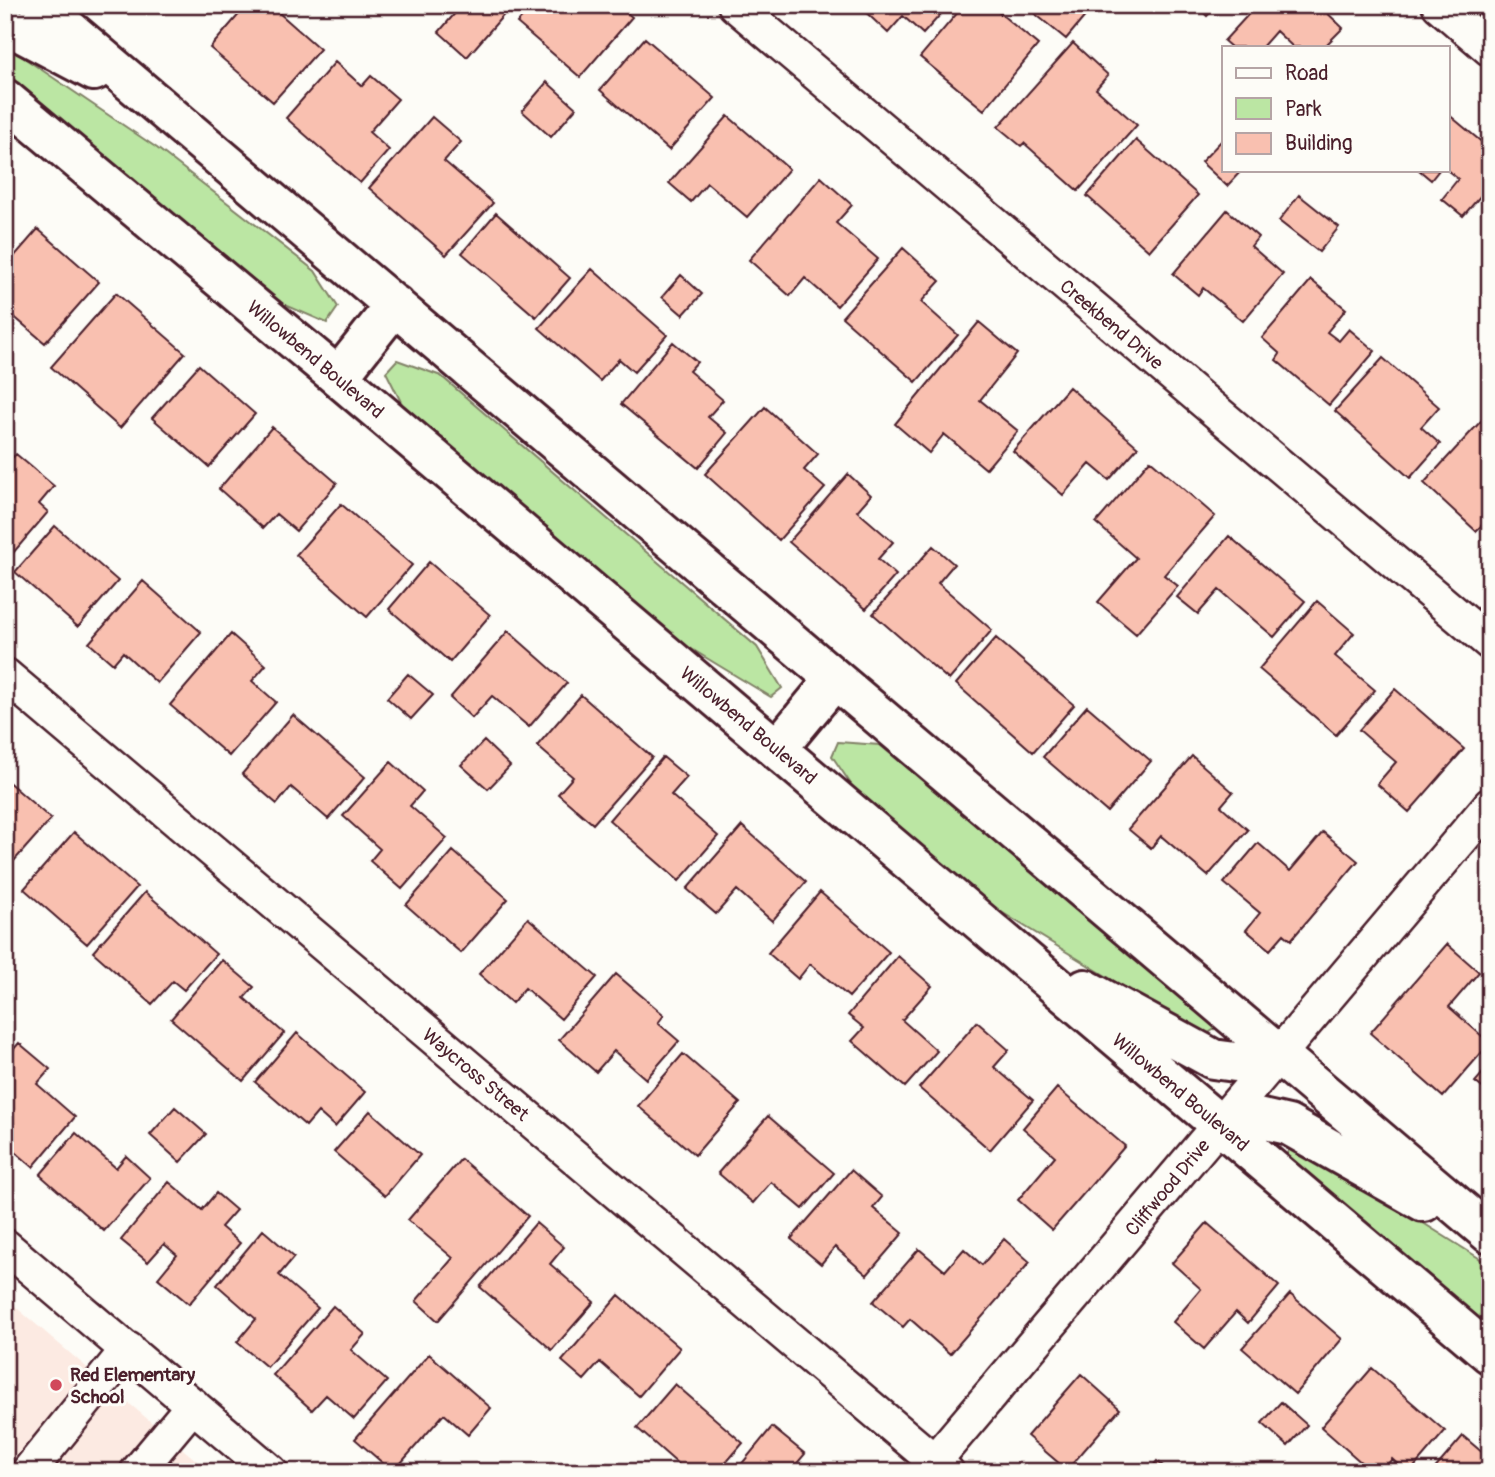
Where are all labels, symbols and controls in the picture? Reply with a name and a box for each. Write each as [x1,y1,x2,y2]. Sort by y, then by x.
legend [1222,46,1450,172]
text: Road [1285,60,1329,87]
text: Park [1285,96,1322,123]
text: Building [1285,130,1352,157]
street label: Creekbend Drive [1055,274,1169,375]
street label: Willowbend Boulevard [242,295,389,424]
street label: Willowbend Boulevard [675,661,822,790]
street label: Waycross Street [417,1023,534,1127]
street label: Willowbend Boulevard [1107,1028,1254,1157]
street label: Cliffwood Drive [1120,1134,1216,1241]
place label: Red Elementary School [70,1363,196,1409]
marker: Red Elementary School [48,1377,64,1393]

